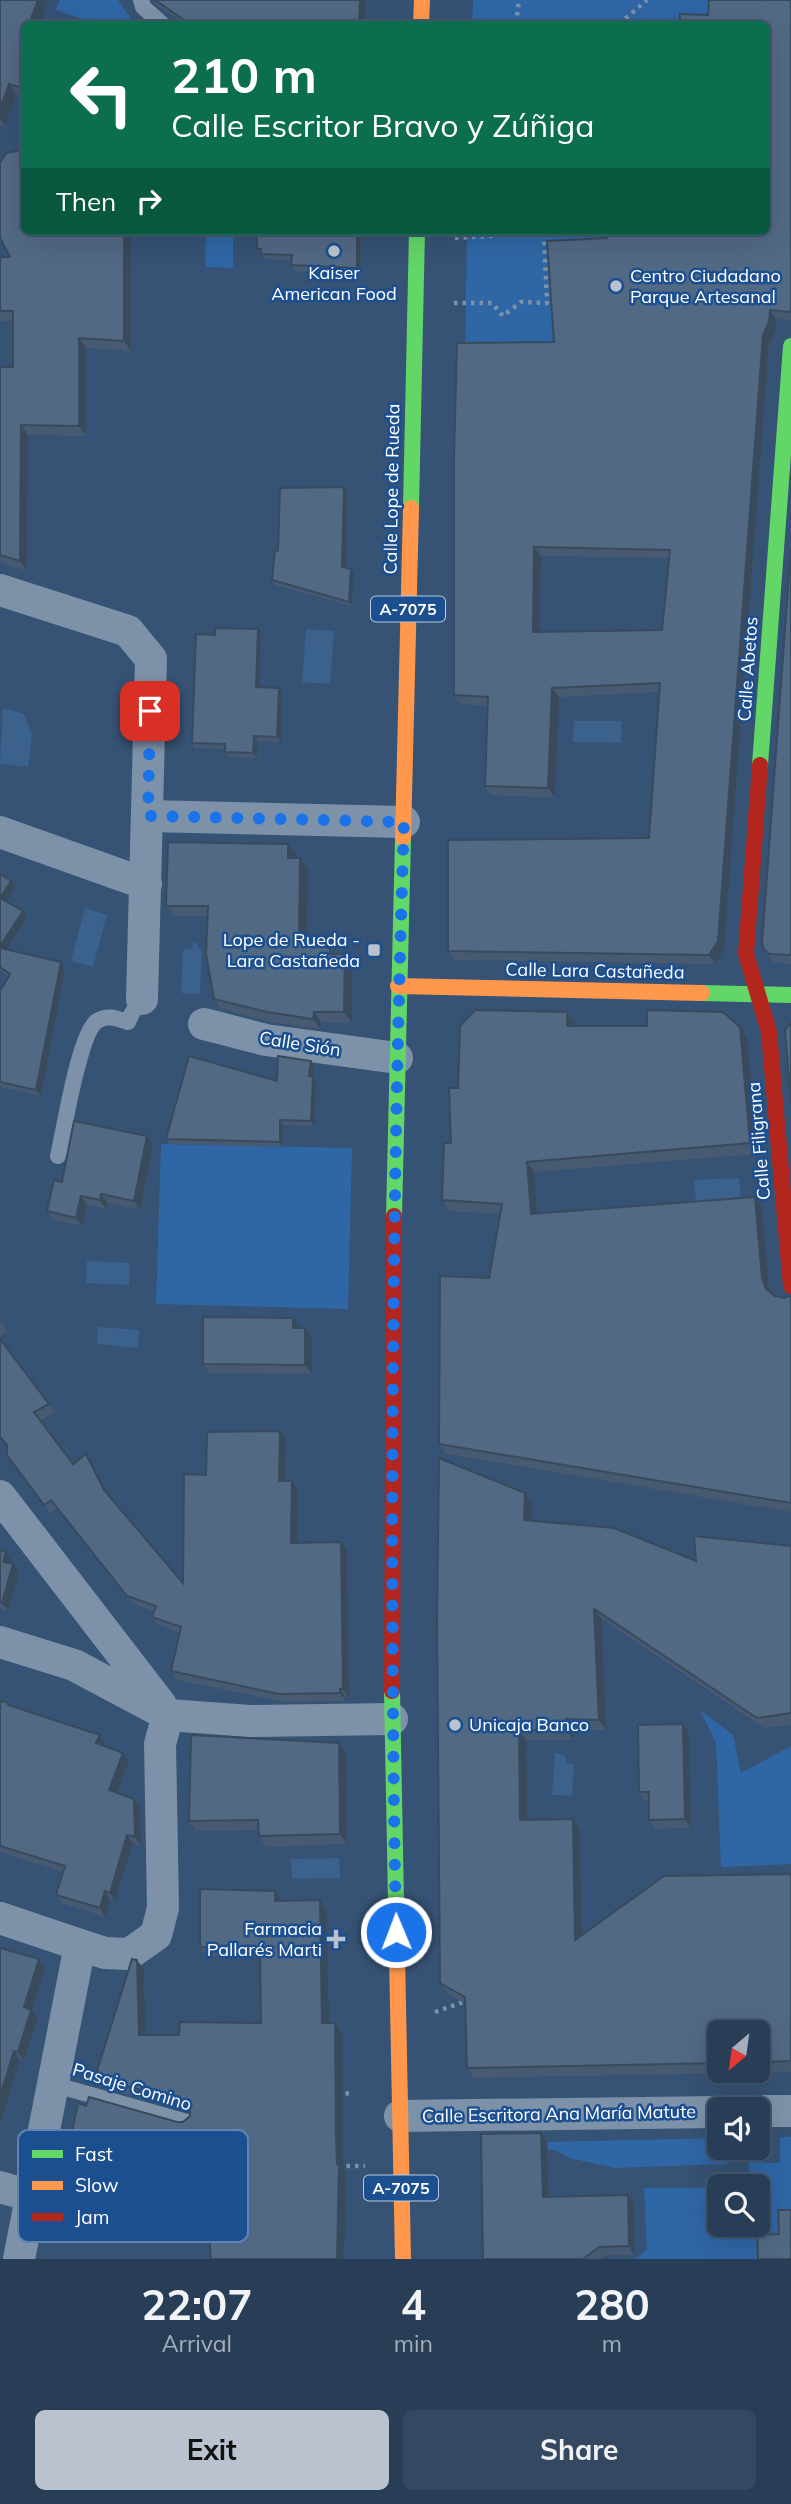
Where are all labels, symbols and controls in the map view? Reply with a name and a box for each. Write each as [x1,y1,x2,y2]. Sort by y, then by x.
text: 210 m [171,44,317,105]
icon: left [56,49,147,140]
text: Calle Escritor Bravo y Zúñiga [171,105,594,145]
icon: right [130,182,168,220]
text: Then [56,185,116,218]
marker: Kaiser American Food [326,243,342,259]
place label: Kaiser American Food [271,261,397,305]
place label: Centro Ciudadano Parque Artesanal [630,264,781,308]
marker: Centro Ciudadano Parque Artesanal [608,278,624,294]
street label: Calle Lope de Rueda [379,403,404,575]
road number: A-7075 [371,596,445,622]
street label: Calle Abetos [732,616,763,722]
pin [120,681,180,741]
icon: arrive [131,692,169,730]
place label: Lope de Rueda - Lara Castañeda [223,928,360,972]
marker: Lope de Rueda - Lara Castañeda [366,942,382,958]
street label: Calle Lara Castañeda [505,957,685,984]
street label: Calle Sión [258,1026,342,1061]
street label: Calle Filigrana [742,1081,775,1201]
place label: Unicaja Banco [469,1713,589,1736]
marker: Unicaja Banco [447,1717,463,1733]
position arrow [359,1895,433,1969]
place label: Farmacia Pallarés Marti [207,1917,322,1961]
marker: Farmacia Pallarés Marti [328,1931,344,1947]
north arrow [707,2020,770,2082]
map controls [707,2020,770,2237]
street label: Pasaje Comino [70,2057,195,2116]
button: sound [707,2097,770,2160]
street label: Calle Escritora Ana María Matute [422,2100,696,2127]
legend [18,2130,248,2242]
text: Fast [75,2142,113,2166]
text: Slow [75,2173,119,2197]
button: search [707,2174,770,2237]
road number: A-7075 [364,2176,438,2200]
text: Jam [75,2205,109,2229]
text: 22:07 [141,2278,252,2331]
text: 4 [401,2278,426,2331]
text: 280 [574,2278,650,2331]
text: Arrival [162,2329,232,2358]
text: min [394,2329,433,2358]
text: m [602,2329,622,2358]
button: Exit [35,2410,389,2490]
button: Share [403,2410,756,2490]

